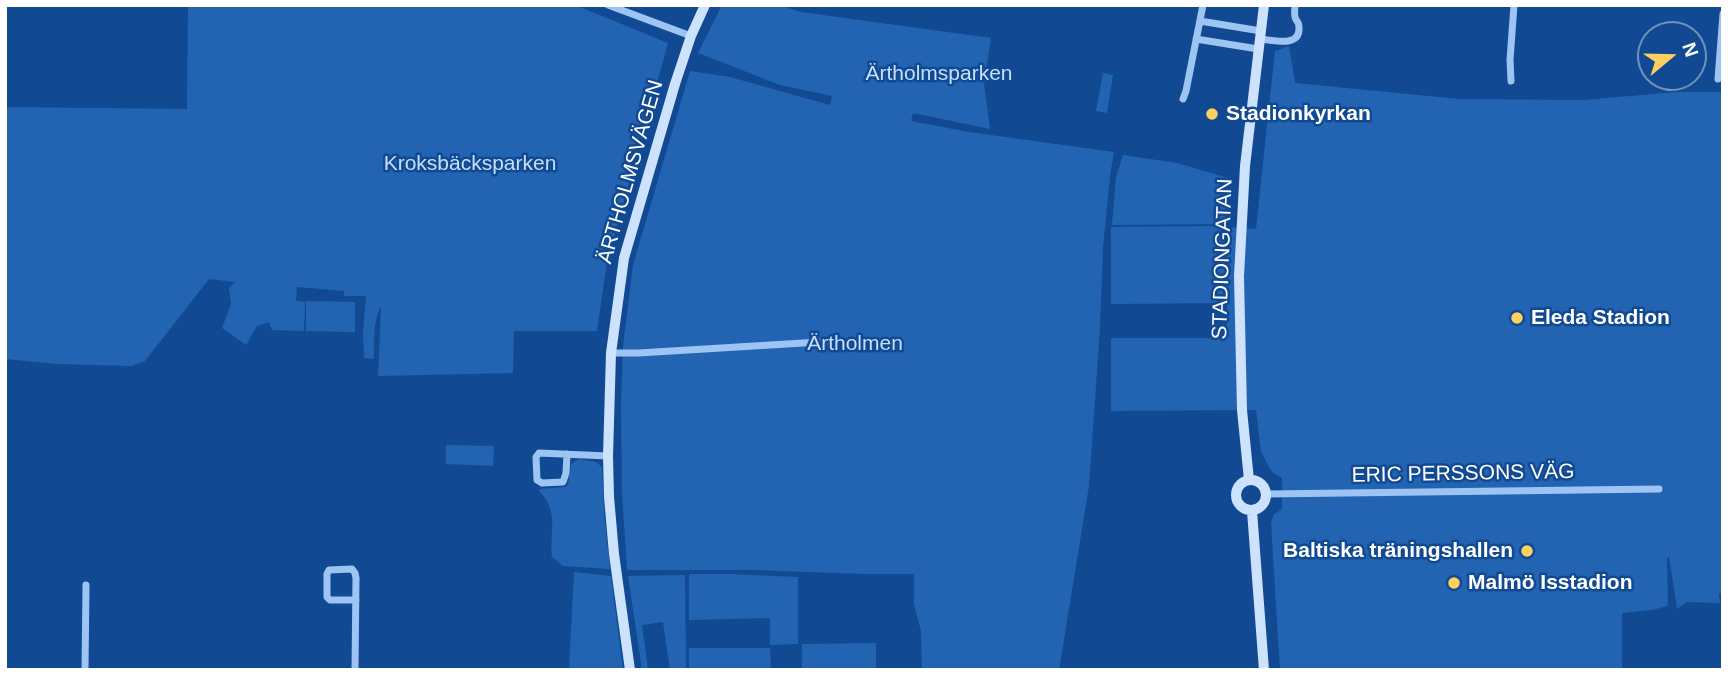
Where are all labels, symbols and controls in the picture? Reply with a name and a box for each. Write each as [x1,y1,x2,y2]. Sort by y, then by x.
north arrow [1637,21,1707,91]
text: N [1678,40,1703,60]
park label: Ärtholmsparken [865,61,1013,87]
street label: ÄRTHOLMSVÄGEN [593,77,669,267]
place label: Stadionkyrkan [1226,101,1371,127]
marker: Stadionkyrkan [1204,106,1220,122]
park label: Kroksbäcksparken [384,151,556,177]
street label: STADIONGATAN [1208,178,1238,340]
place label: Eleda Stadion [1531,305,1670,331]
marker: Eleda Stadion [1509,310,1525,326]
park label: Ärtholmen [807,331,903,357]
street label: ERIC PERSSONS VÄG [1351,459,1575,489]
place label: Baltiska träningshallen [1283,538,1513,564]
marker: Baltiska träningshallen [1519,543,1535,559]
place label: Malmö Isstadion [1468,570,1633,596]
marker: Malmö Isstadion [1446,575,1462,591]

